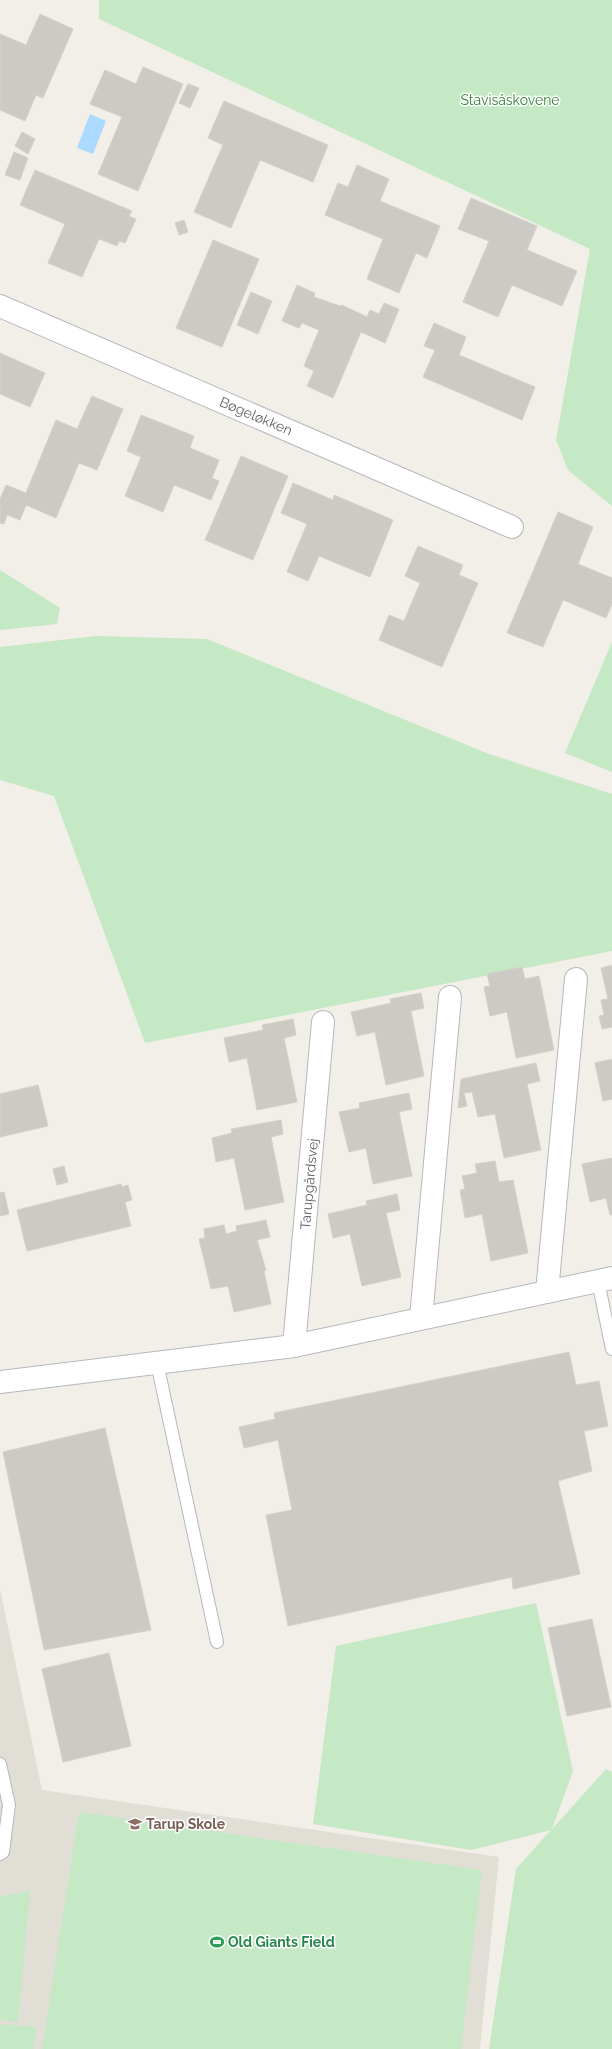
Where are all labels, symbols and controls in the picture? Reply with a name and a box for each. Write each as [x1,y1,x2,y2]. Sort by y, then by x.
park label: Stavisåskovene [460,92,560,108]
street label: Bøgeløkken [217,393,295,439]
street label: Tarupgårdsvej [297,1138,321,1230]
school or university icon: Tarup Skole [127,1816,143,1832]
place label: Tarup Skole [146,1816,226,1832]
sports icon: Old Giants Field [209,1934,225,1950]
place label: Old Giants Field [228,1934,335,1950]

